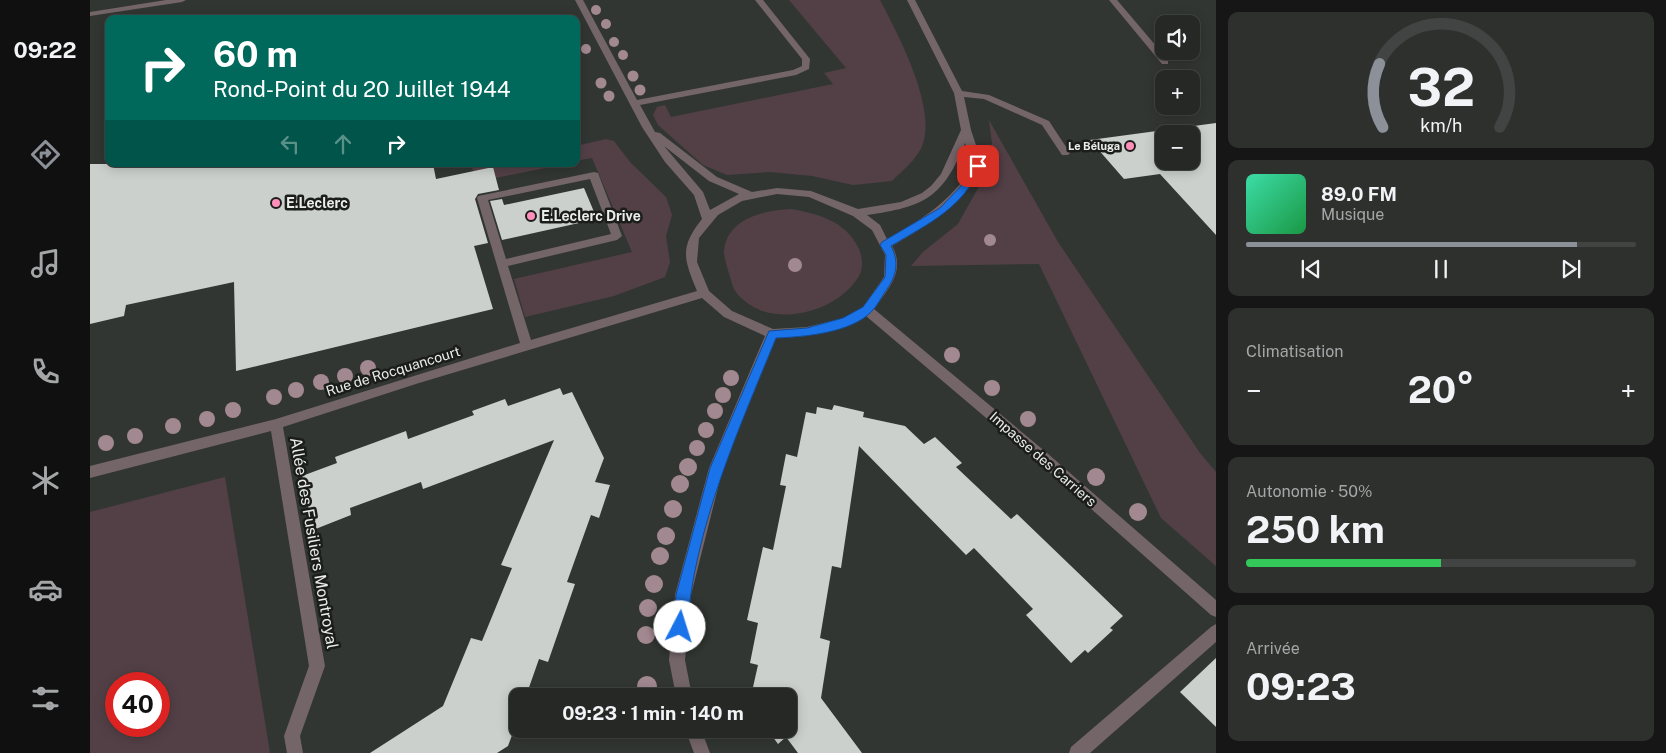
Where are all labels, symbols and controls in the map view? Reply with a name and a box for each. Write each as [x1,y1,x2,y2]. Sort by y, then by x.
map controls [1155,15,1200,170]
button: sound [1155,15,1200,60]
text: 60 m [213,34,298,75]
icon: right [130,35,195,100]
text: 09:22 [14,37,76,63]
text: 32 [1407,57,1475,118]
button: + [1155,70,1200,115]
text: Rond-Point du 20 Juillet 1944 [213,76,511,102]
text: km/h [1420,115,1462,136]
button: − [1155,125,1200,170]
icon: left [276,130,304,158]
icon: ahead [329,130,357,158]
icon: right [382,130,410,158]
icon: directions [28,137,63,172]
place label: Le Béluga [1068,140,1120,152]
marker: Le Béluga [1124,140,1136,152]
pin [957,145,999,187]
icon: arrive [964,152,992,180]
text: 89.0 FM [1321,183,1397,205]
place label: E.Leclerc [286,195,348,211]
marker: E.Leclerc [270,197,282,209]
text: Musique [1321,205,1384,224]
place label: E.Leclerc Drive [541,208,641,224]
marker: E.Leclerc Drive [525,210,537,222]
icon: music [28,246,63,281]
icon: previous [1297,255,1325,283]
icon: pause [1427,255,1455,283]
icon: next [1557,255,1585,283]
text: Climatisation [1246,342,1343,361]
street label: Rue de Rocquancourt [324,343,462,399]
icon: phone [28,354,63,389]
text: 20° [1408,367,1474,412]
text: − [1246,374,1262,407]
text: + [1620,374,1636,407]
street label: Impasse des Carriers [986,408,1100,510]
street label: Allée des Fusiliers Montroyal [286,436,342,650]
icon: climate [28,463,63,498]
text: Autonomie · 50% [1246,482,1372,501]
text: 250 km [1246,507,1385,552]
icon: car [28,572,63,607]
position arrow [653,600,705,652]
text: Arrivée [1246,639,1300,658]
text: 09:23 [1246,664,1356,709]
speed limit sign: 40 [105,672,170,737]
icon: filters [28,681,63,716]
text: 09:23 · 1 min · 140 m [562,702,744,724]

